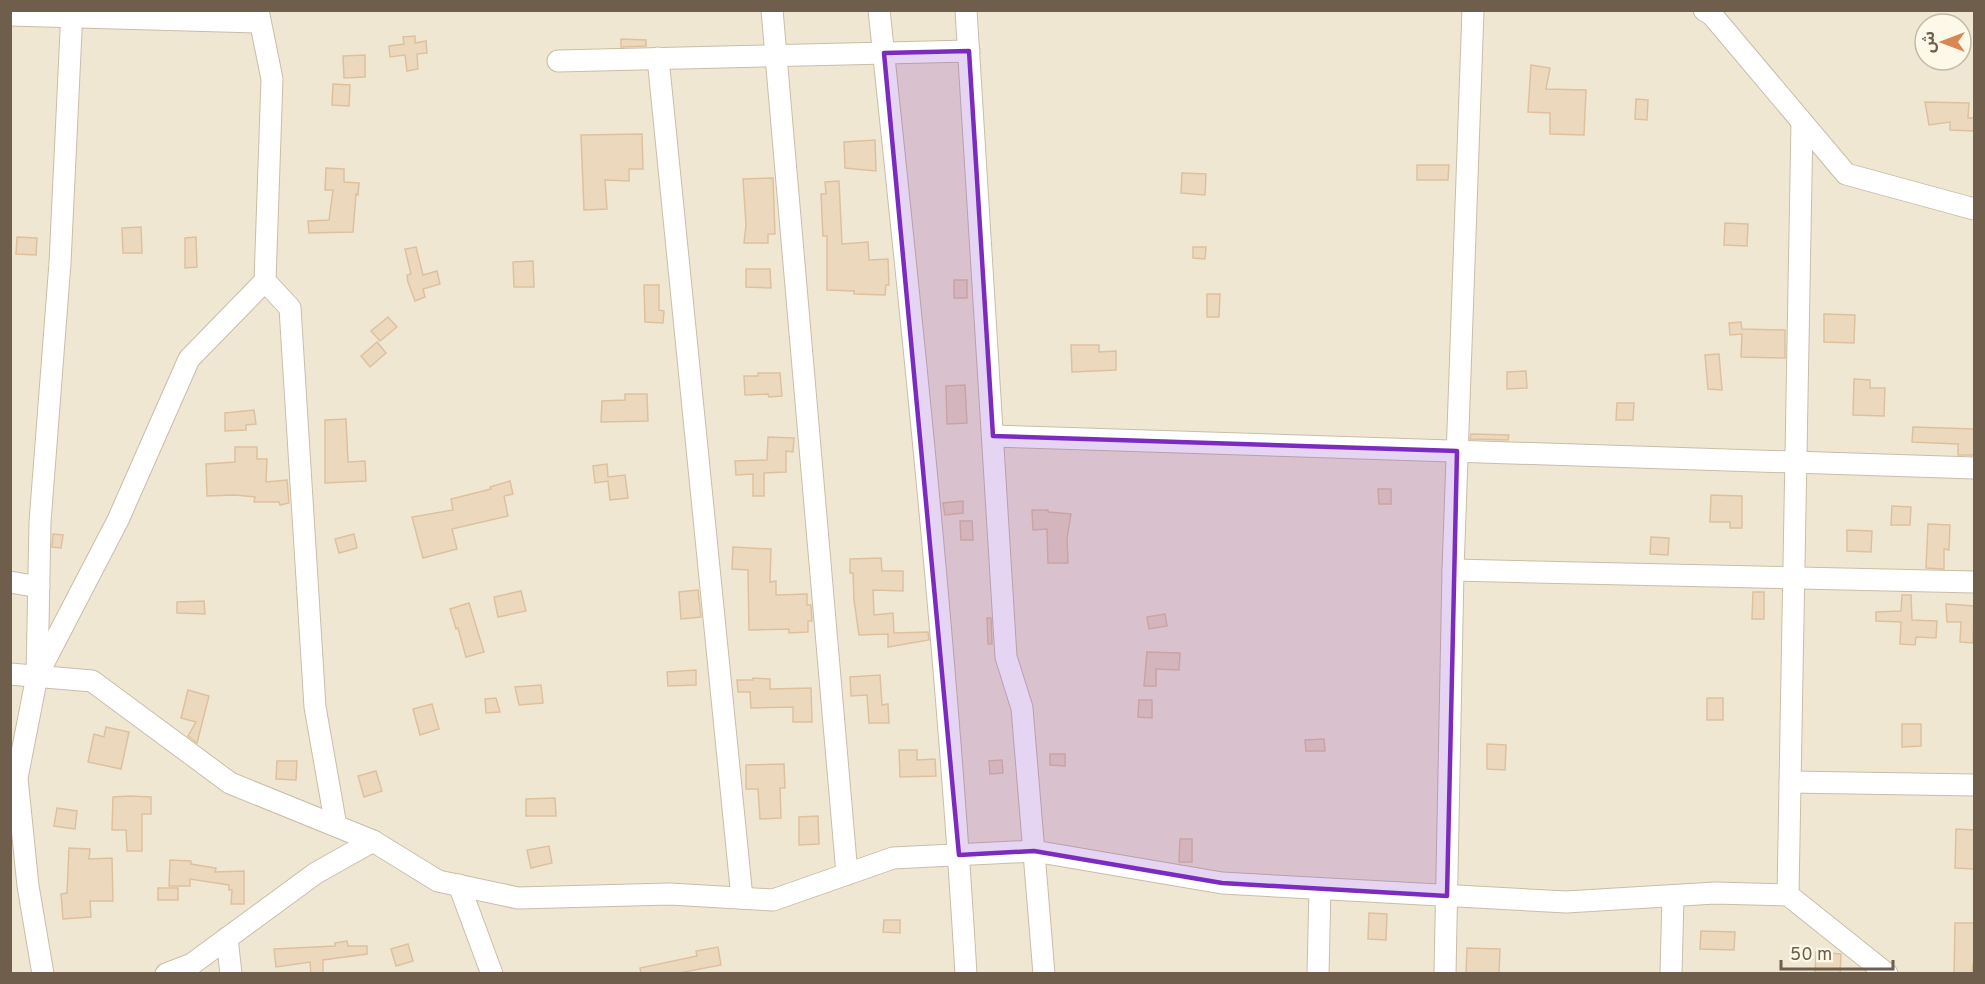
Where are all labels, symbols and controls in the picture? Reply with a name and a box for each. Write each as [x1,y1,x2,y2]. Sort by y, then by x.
north arrow [1913,12,1973,72]
text: ش [1920,31,1940,53]
scale bar [1781,933,1894,971]
text: 50 m [1790,944,1832,967]

